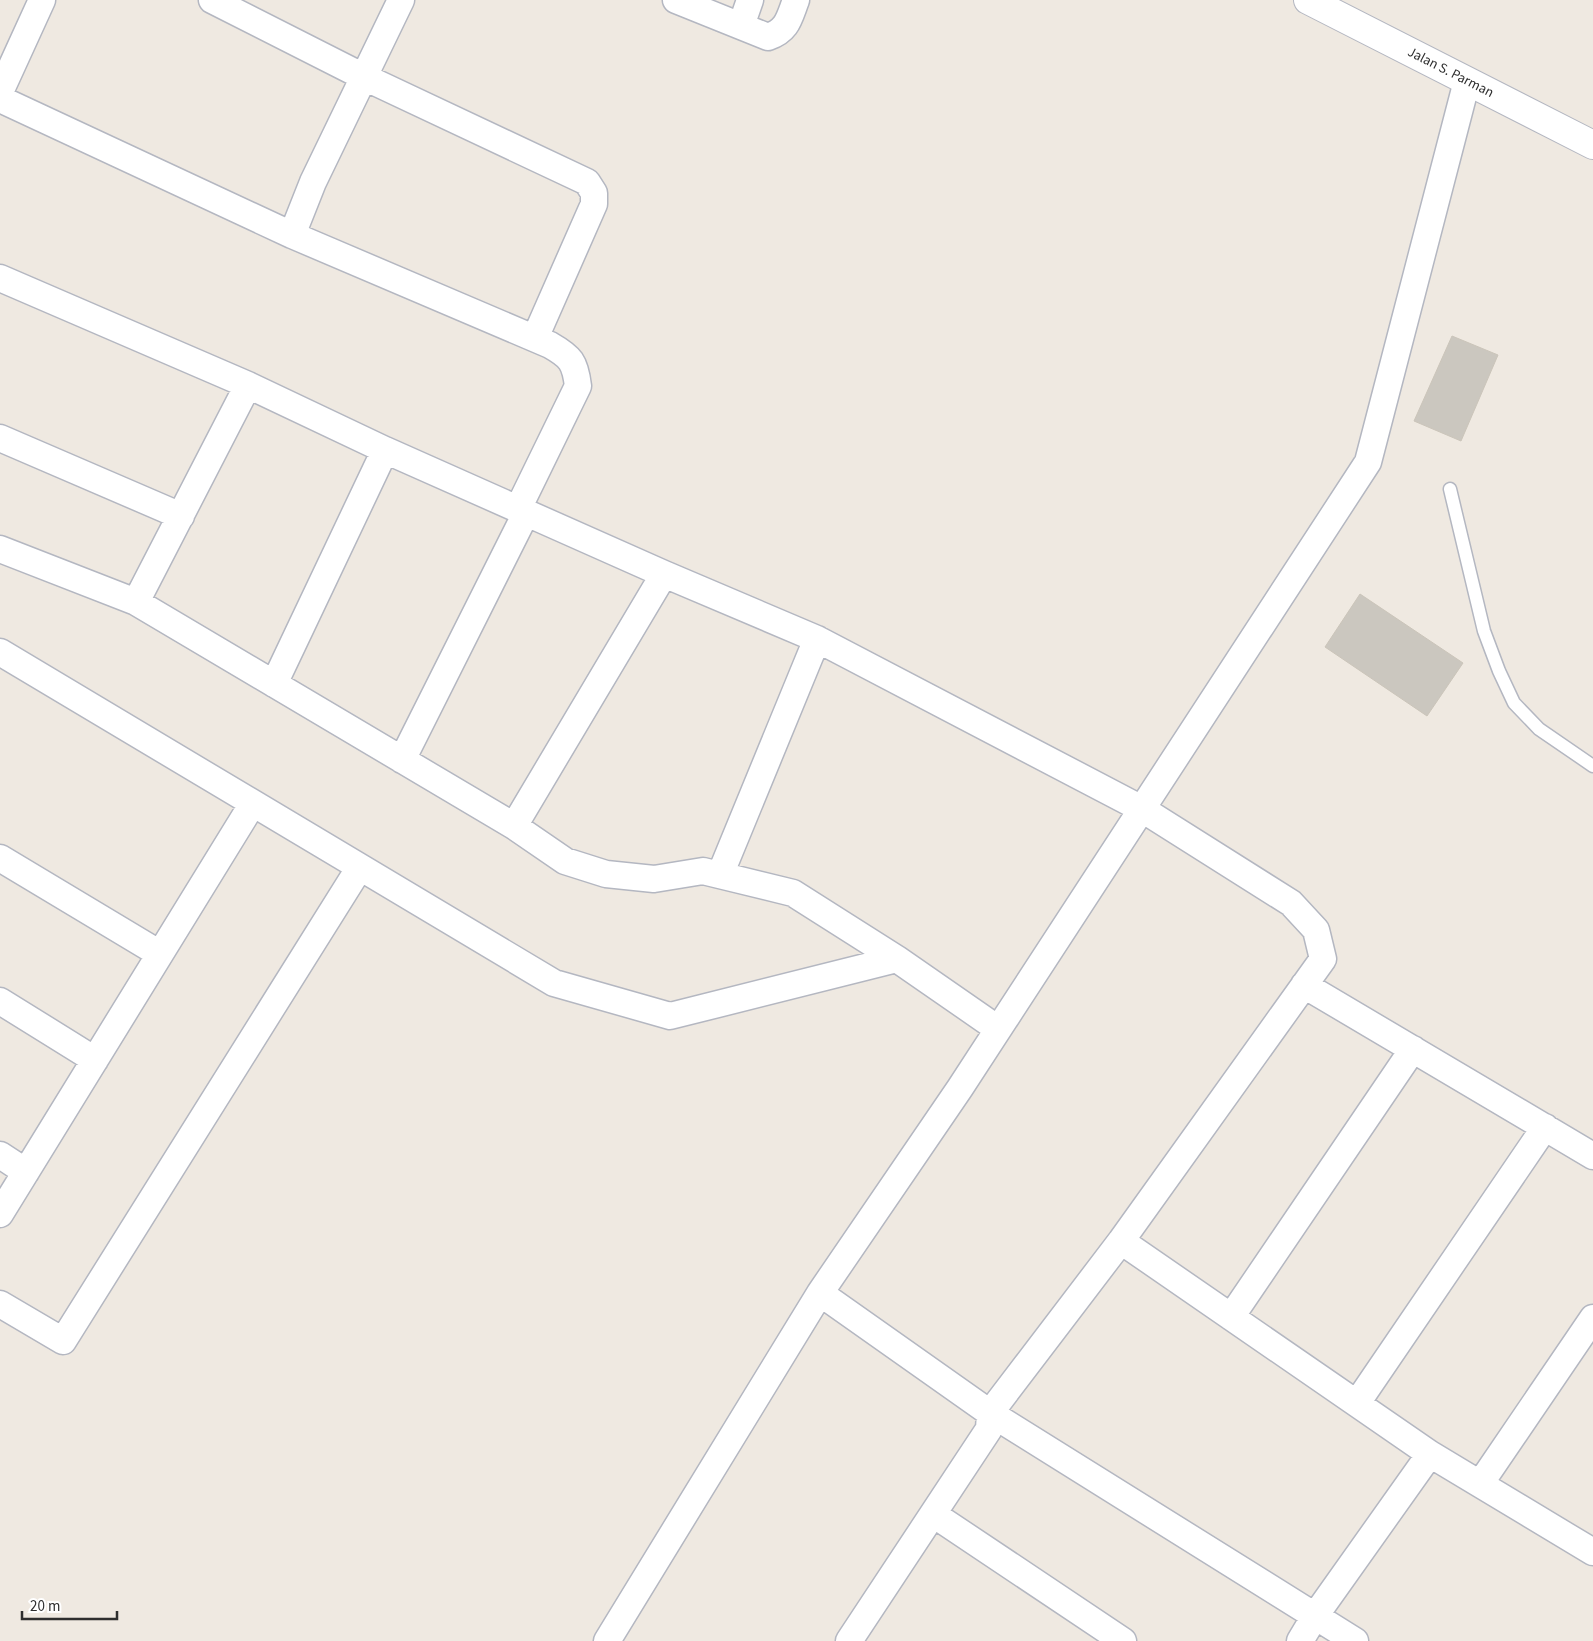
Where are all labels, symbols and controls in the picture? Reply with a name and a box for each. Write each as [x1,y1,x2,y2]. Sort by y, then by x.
street label: Jalan S. Parman [1404,42,1497,103]
scale bar [22,1588,118,1620]
text: 20 m [30,1596,60,1617]

